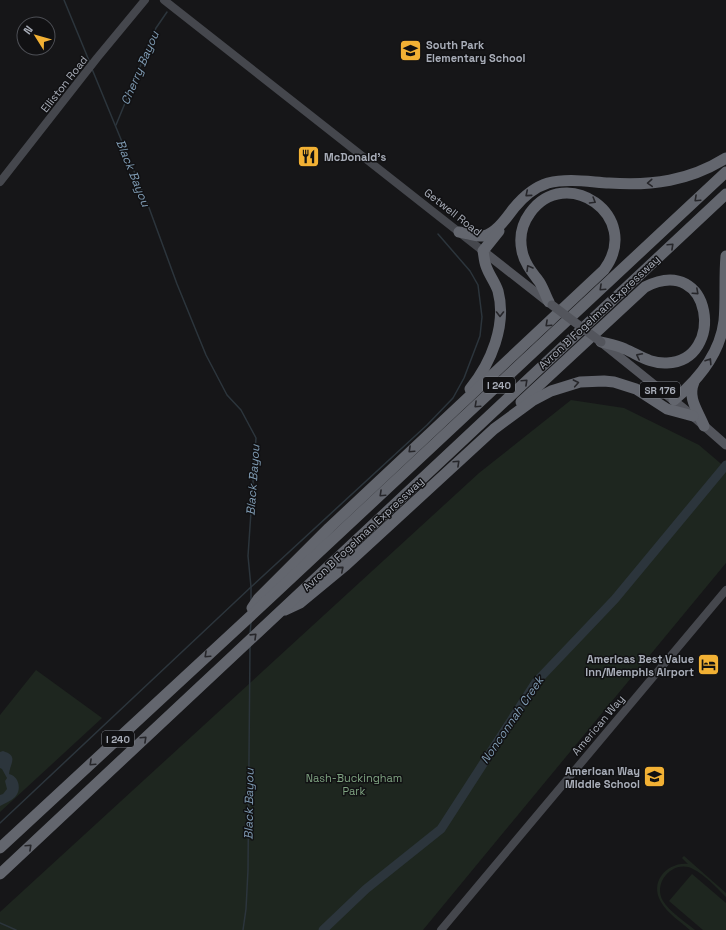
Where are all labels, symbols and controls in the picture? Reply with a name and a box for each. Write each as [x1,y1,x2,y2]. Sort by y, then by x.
north arrow [16,16,56,56]
text: N [20,23,36,37]
water label: Cherry Bayou [117,28,163,107]
school or university icon: South Park Elementary School [398,38,424,64]
place label: South Park Elementary School [426,38,525,65]
street label: Elliston Road [37,53,91,115]
water label: Black Bayou [112,137,154,210]
restaurant icon: McDonald's [295,144,321,170]
place label: McDonald's [324,150,386,164]
one-way arrow [647,179,653,188]
street label: Getwell Road [421,185,485,239]
one-way arrow [526,190,533,197]
one-way arrow [695,194,702,201]
one-way arrow [589,196,596,203]
one-way arrow [666,243,674,251]
street label: Avron B Fogelman Expressway [535,252,663,372]
one-way arrow [527,265,534,272]
one-way arrow [600,283,607,290]
one-way arrow [691,287,699,294]
one-way arrow [496,311,504,317]
one-way arrow [545,319,552,326]
one-way arrow [635,353,643,361]
one-way arrow [704,358,712,365]
road number: I 240 [483,377,515,393]
one-way arrow [520,379,528,387]
one-way arrow [573,379,579,387]
road number: SR 176 [640,382,680,398]
one-way arrow [474,400,482,408]
water label: Black Bayou [243,443,264,516]
one-way arrow [409,446,416,453]
one-way arrow [452,460,460,467]
street label: Avron B Fogelman Expressway [299,474,427,594]
one-way arrow [379,489,387,497]
one-way arrow [336,567,344,574]
one-way arrow [249,634,257,641]
one-way arrow [205,651,212,658]
place label: Americas Best Value Inn/Memphis Airport [585,652,694,679]
hotel icon: Americas Best Value Inn/Memphis Airport [696,652,722,678]
water label: Nonconnah Creek [477,672,548,767]
street label: American Way [569,692,627,758]
road number: I 240 [102,731,134,747]
one-way arrow [139,737,147,744]
one-way arrow [89,758,97,766]
place label: American Way Middle School [565,764,640,791]
school or university icon: American Way Middle School [642,764,668,790]
water label: Black Bayou [240,768,258,840]
park label: Nash-Buckingham Park [306,771,402,798]
one-way arrow [24,845,31,852]

